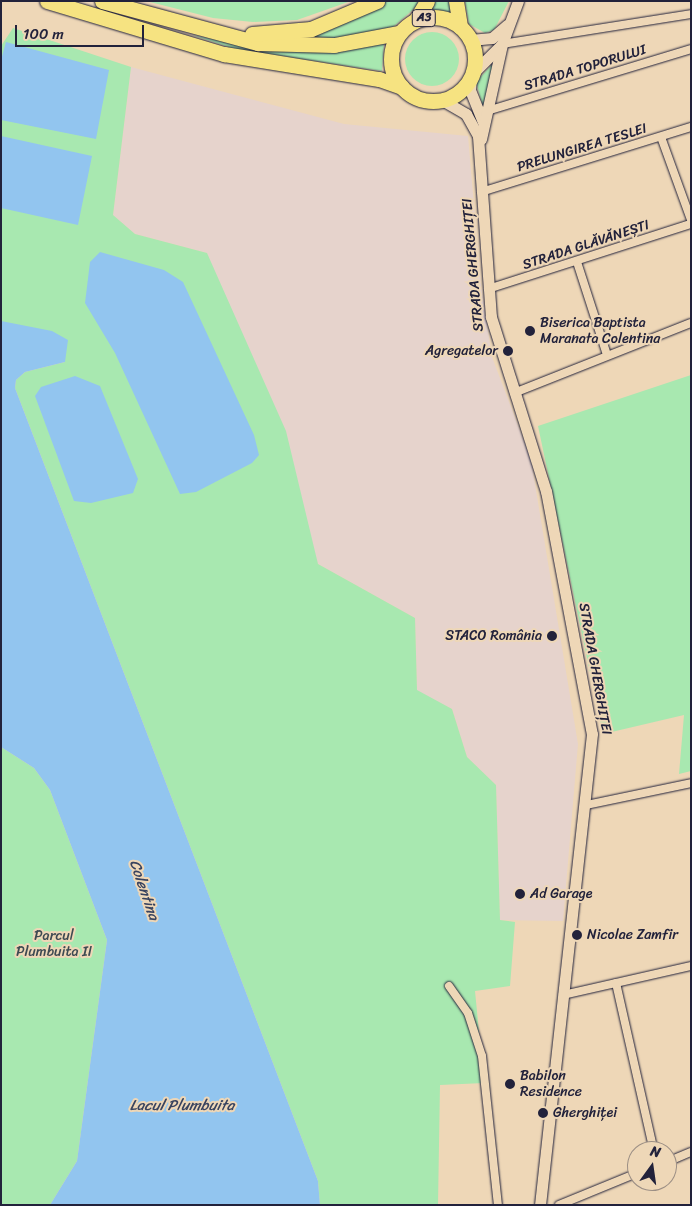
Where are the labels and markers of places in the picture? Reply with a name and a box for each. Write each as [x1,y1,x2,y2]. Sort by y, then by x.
place label: Biserica Baptista Maranata Colentina [540,315,661,348]
marker: Biserica Baptista Maranata Colentina [524,325,536,337]
place label: Agregatelor [425,343,498,359]
marker: Agregatelor [502,345,514,357]
place label: STACO România [445,628,542,644]
marker: STACO România [546,630,558,642]
place label: Ad Garage [530,886,593,902]
marker: Ad Garage [514,888,526,900]
place label: Nicolae Zamfir [587,927,678,943]
marker: Nicolae Zamfir [571,929,583,941]
place label: Babilon Residence [520,1068,582,1100]
marker: Babilon Residence [504,1078,516,1090]
place label: Gherghiței [553,1105,617,1121]
marker: Gherghiței [537,1107,549,1119]

